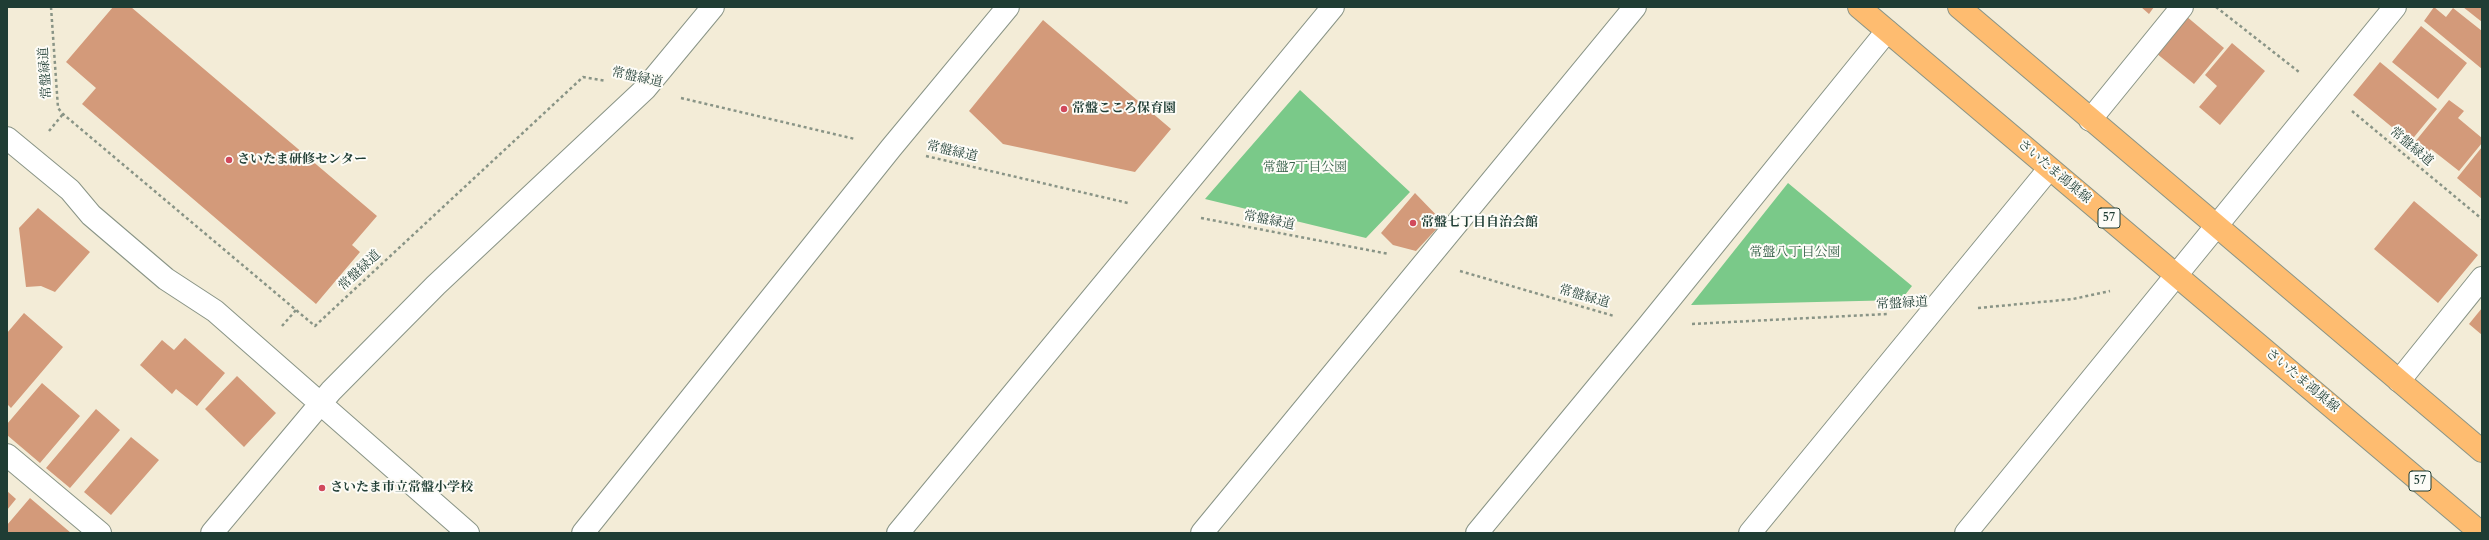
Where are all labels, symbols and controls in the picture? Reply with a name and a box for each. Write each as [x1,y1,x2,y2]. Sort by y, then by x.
street label: 常盤緑道 [36,47,56,99]
street label: 常盤緑道 [610,65,664,91]
place label: 常盤こころ保育園 [1072,101,1176,117]
marker: 常盤こころ保育園 [1059,104,1069,114]
street label: 常盤緑道 [2386,124,2436,170]
street label: さいたま鴻巣線 [2014,137,2094,207]
street label: 常盤緑道 [925,139,979,165]
place label: さいたま研修センター [237,152,367,168]
marker: さいたま研修センター [224,155,234,165]
park label: 常盤7丁目公園 [1263,160,1347,176]
street label: 常盤緑道 [1242,208,1296,234]
road number: 57 [2098,208,2120,228]
place label: 常盤七丁目自治会館 [1421,215,1538,231]
marker: 常盤七丁目自治会館 [1408,218,1418,228]
park label: 常盤八丁目公園 [1750,245,1840,261]
street label: 常盤緑道 [336,248,384,294]
street label: 常盤緑道 [1557,282,1611,312]
street label: 常盤緑道 [1876,295,1928,313]
street label: さいたま鴻巣線 [2262,346,2342,416]
road number: 57 [2409,471,2431,491]
place label: さいたま市立常盤小学校 [330,480,473,496]
marker: さいたま市立常盤小学校 [317,483,327,493]

